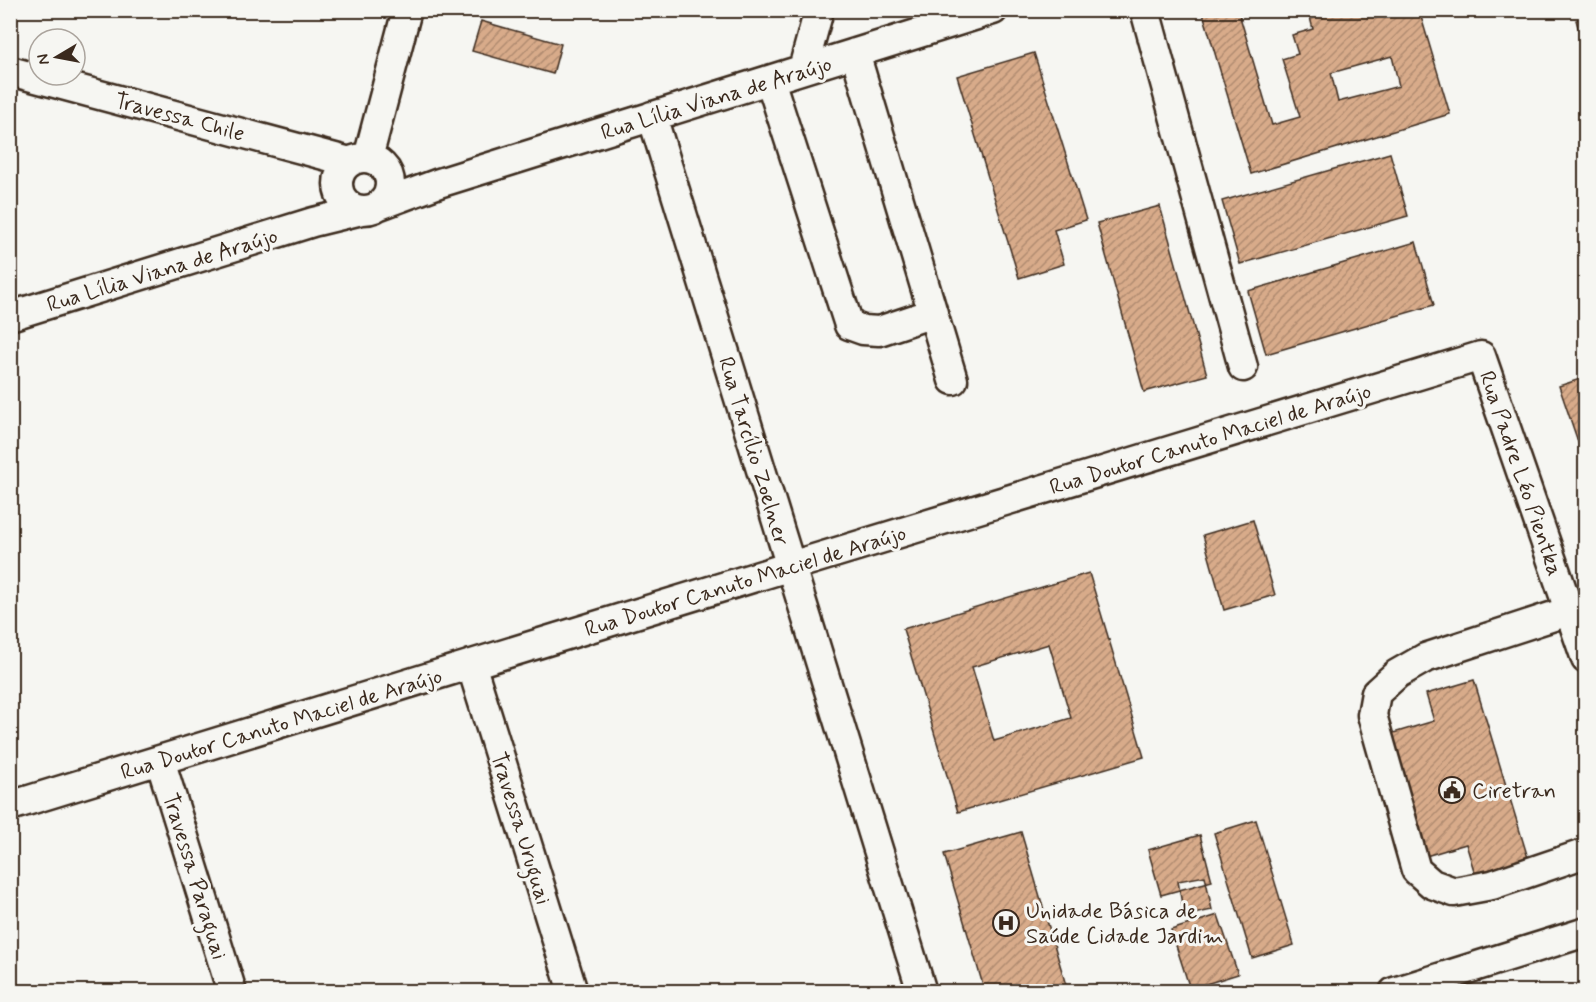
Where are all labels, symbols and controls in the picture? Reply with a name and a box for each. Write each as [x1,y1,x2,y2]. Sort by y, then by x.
north arrow [27,27,87,87]
street label: Rua Lília Viana de Araújo [598,50,835,147]
text: N [32,52,55,66]
street label: Travessa Chile [111,87,248,149]
street label: Rua Lília Viana de Araújo [44,222,281,319]
street label: Rua Tarcílio Zoelner [711,354,795,549]
street label: Rua Padre Léo Pientka [1472,367,1568,580]
street label: Rua Doutor Canuto Maciel de Araújo [1046,378,1375,502]
street label: Rua Doutor Canuto Maciel de Araújo [581,520,910,644]
street label: Rua Doutor Canuto Maciel de Araújo [117,663,446,787]
street label: Travessa Uruguai [481,749,557,909]
public building icon: Ciretran [1437,775,1467,805]
place label: Ciretran [1472,778,1556,806]
street label: Travessa Paraguai [153,790,233,964]
place label: Unidade Básica de Saúde Cidade Jardim [1026,898,1223,951]
hospital icon: Unidade Básica de Saúde Cidade Jardim [991,908,1021,938]

